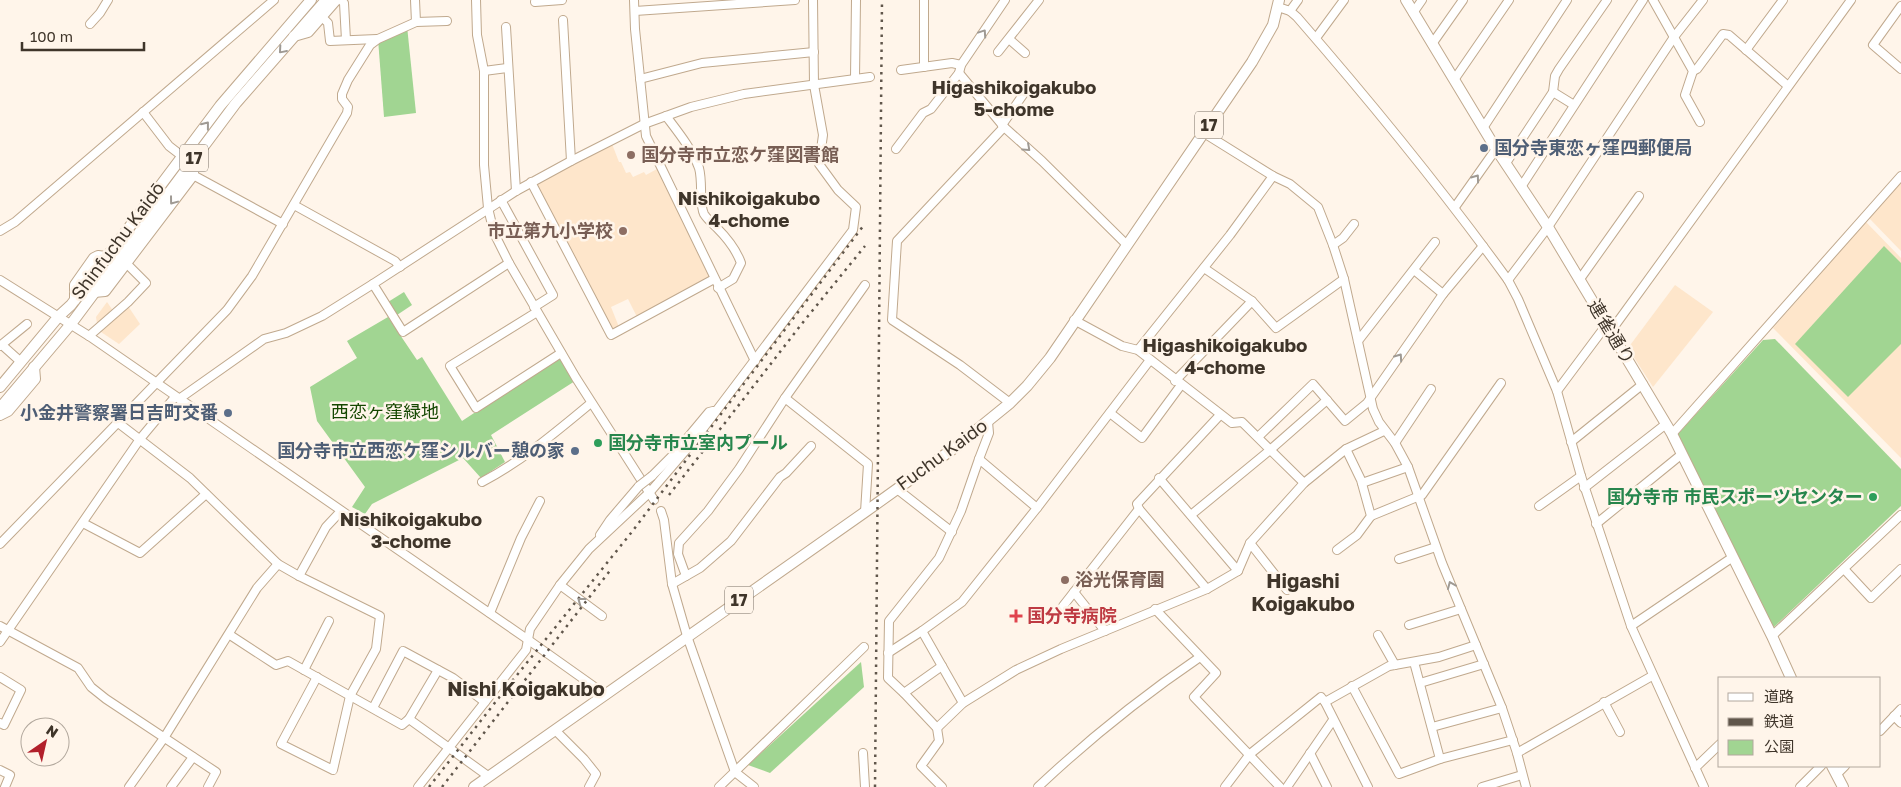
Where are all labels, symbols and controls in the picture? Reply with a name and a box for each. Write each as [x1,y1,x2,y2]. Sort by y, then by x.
scale bar [22,20,145,52]
text: 100 m [30,27,73,45]
one-way arrow [977,29,986,38]
one-way arrow [279,44,288,53]
district label: Higashikoigakubo 5-chome [931,75,1097,120]
road number: 17 [1195,112,1223,138]
one-way arrow [200,122,208,131]
place label: 国分寺東恋ヶ窪四郵便局 [1494,136,1692,158]
one-way arrow [1022,142,1031,151]
marker: 国分寺東恋ヶ窪四郵便局 [1478,142,1490,154]
place label: 国分寺市立恋ケ窪図書館 [641,143,839,165]
road number: 17 [180,144,208,172]
marker: 国分寺市立恋ケ窪図書館 [625,149,637,161]
one-way arrow [1470,175,1478,184]
street label: Shinfuchu Kaidō [66,177,169,303]
district label: Nishikoigakubo 4-chome [678,186,820,231]
one-way arrow [170,195,179,205]
place label: 市立第九小学校 [487,219,613,241]
marker: 市立第九小学校 [617,225,629,237]
street label: 連雀通り [1584,295,1640,368]
district label: Higashikoigakubo 4-chome [1142,333,1308,378]
one-way arrow [1393,354,1402,363]
park label: 西恋ヶ窪緑地 [331,400,439,422]
place label: 小金井警察署日吉町交番 [20,401,218,423]
marker: 小金井警察署日吉町交番 [222,407,234,419]
street label: Fuchu Kaido [892,414,991,495]
place label: 国分寺市立室内プール [608,431,788,453]
marker: 国分寺市立室内プール [592,437,604,449]
place label: 国分寺市立西恋ケ窪シルバー憩の家 [277,439,565,461]
marker: 国分寺市立西恋ケ窪シルバー憩の家 [569,445,581,457]
place label: 国分寺市 市民スポーツセンター [1607,485,1863,507]
marker: 国分寺市 市民スポーツセンター [1867,491,1879,503]
district label: Nishikoigakubo 3-chome [340,507,482,552]
place label: 浴光保育園 [1075,568,1165,590]
district label: Higashi Koigakubo [1251,568,1355,615]
marker: 浴光保育園 [1059,574,1071,586]
one-way arrow [1447,581,1457,590]
road number: 17 [725,586,753,614]
one-way arrow [578,598,587,606]
place label: 国分寺病院 [1027,604,1117,626]
marker: 国分寺病院 [1009,609,1023,623]
district label: Nishi Koigakubo [447,676,605,700]
legend [1718,677,1881,767]
text: 道路 [1764,687,1794,705]
text: 鉄道 [1764,712,1794,730]
north arrow [20,717,70,767]
text: N [43,721,62,741]
text: 公園 [1764,737,1794,755]

